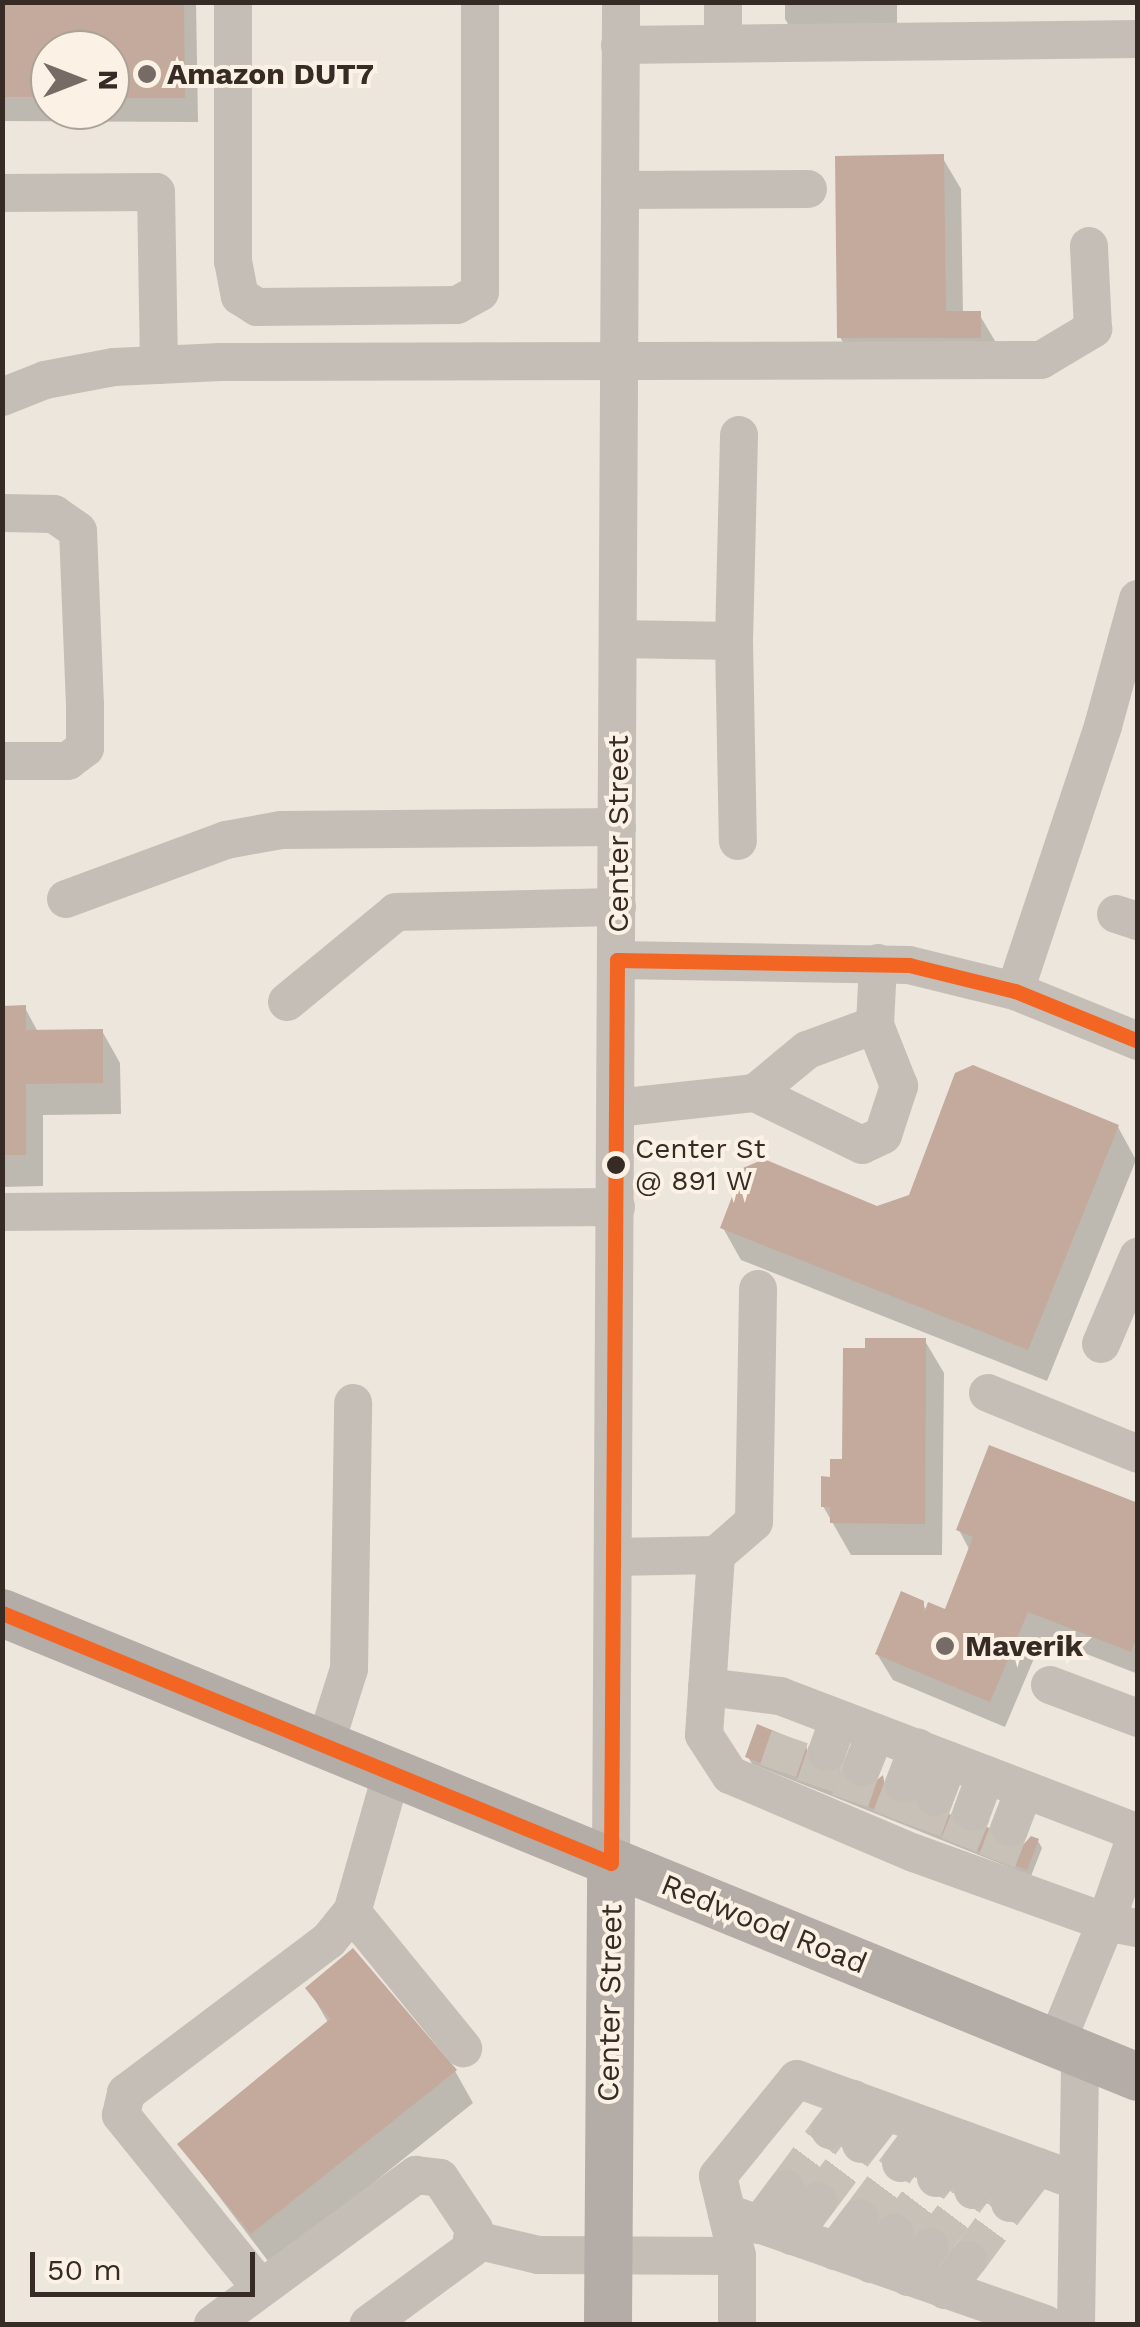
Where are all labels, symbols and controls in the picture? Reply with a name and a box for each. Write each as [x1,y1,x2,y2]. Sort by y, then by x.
north arrow [30,30,130,130]
place label: Amazon DUT7 [167,56,374,92]
marker: Amazon DUT7 [136,63,158,85]
text: N [92,70,125,90]
street label: Center Street [600,735,636,933]
place label: Center St @ 891 W [635,1132,766,1198]
marker: Center St @ 891 W [606,1155,626,1175]
place label: Maverik [965,1628,1083,1664]
marker: Maverik [934,1635,956,1657]
street label: Redwood Road [656,1866,872,1982]
street label: Center Street [590,1903,630,2103]
scale bar [35,2232,260,2294]
text: 50 m [47,2252,122,2287]

